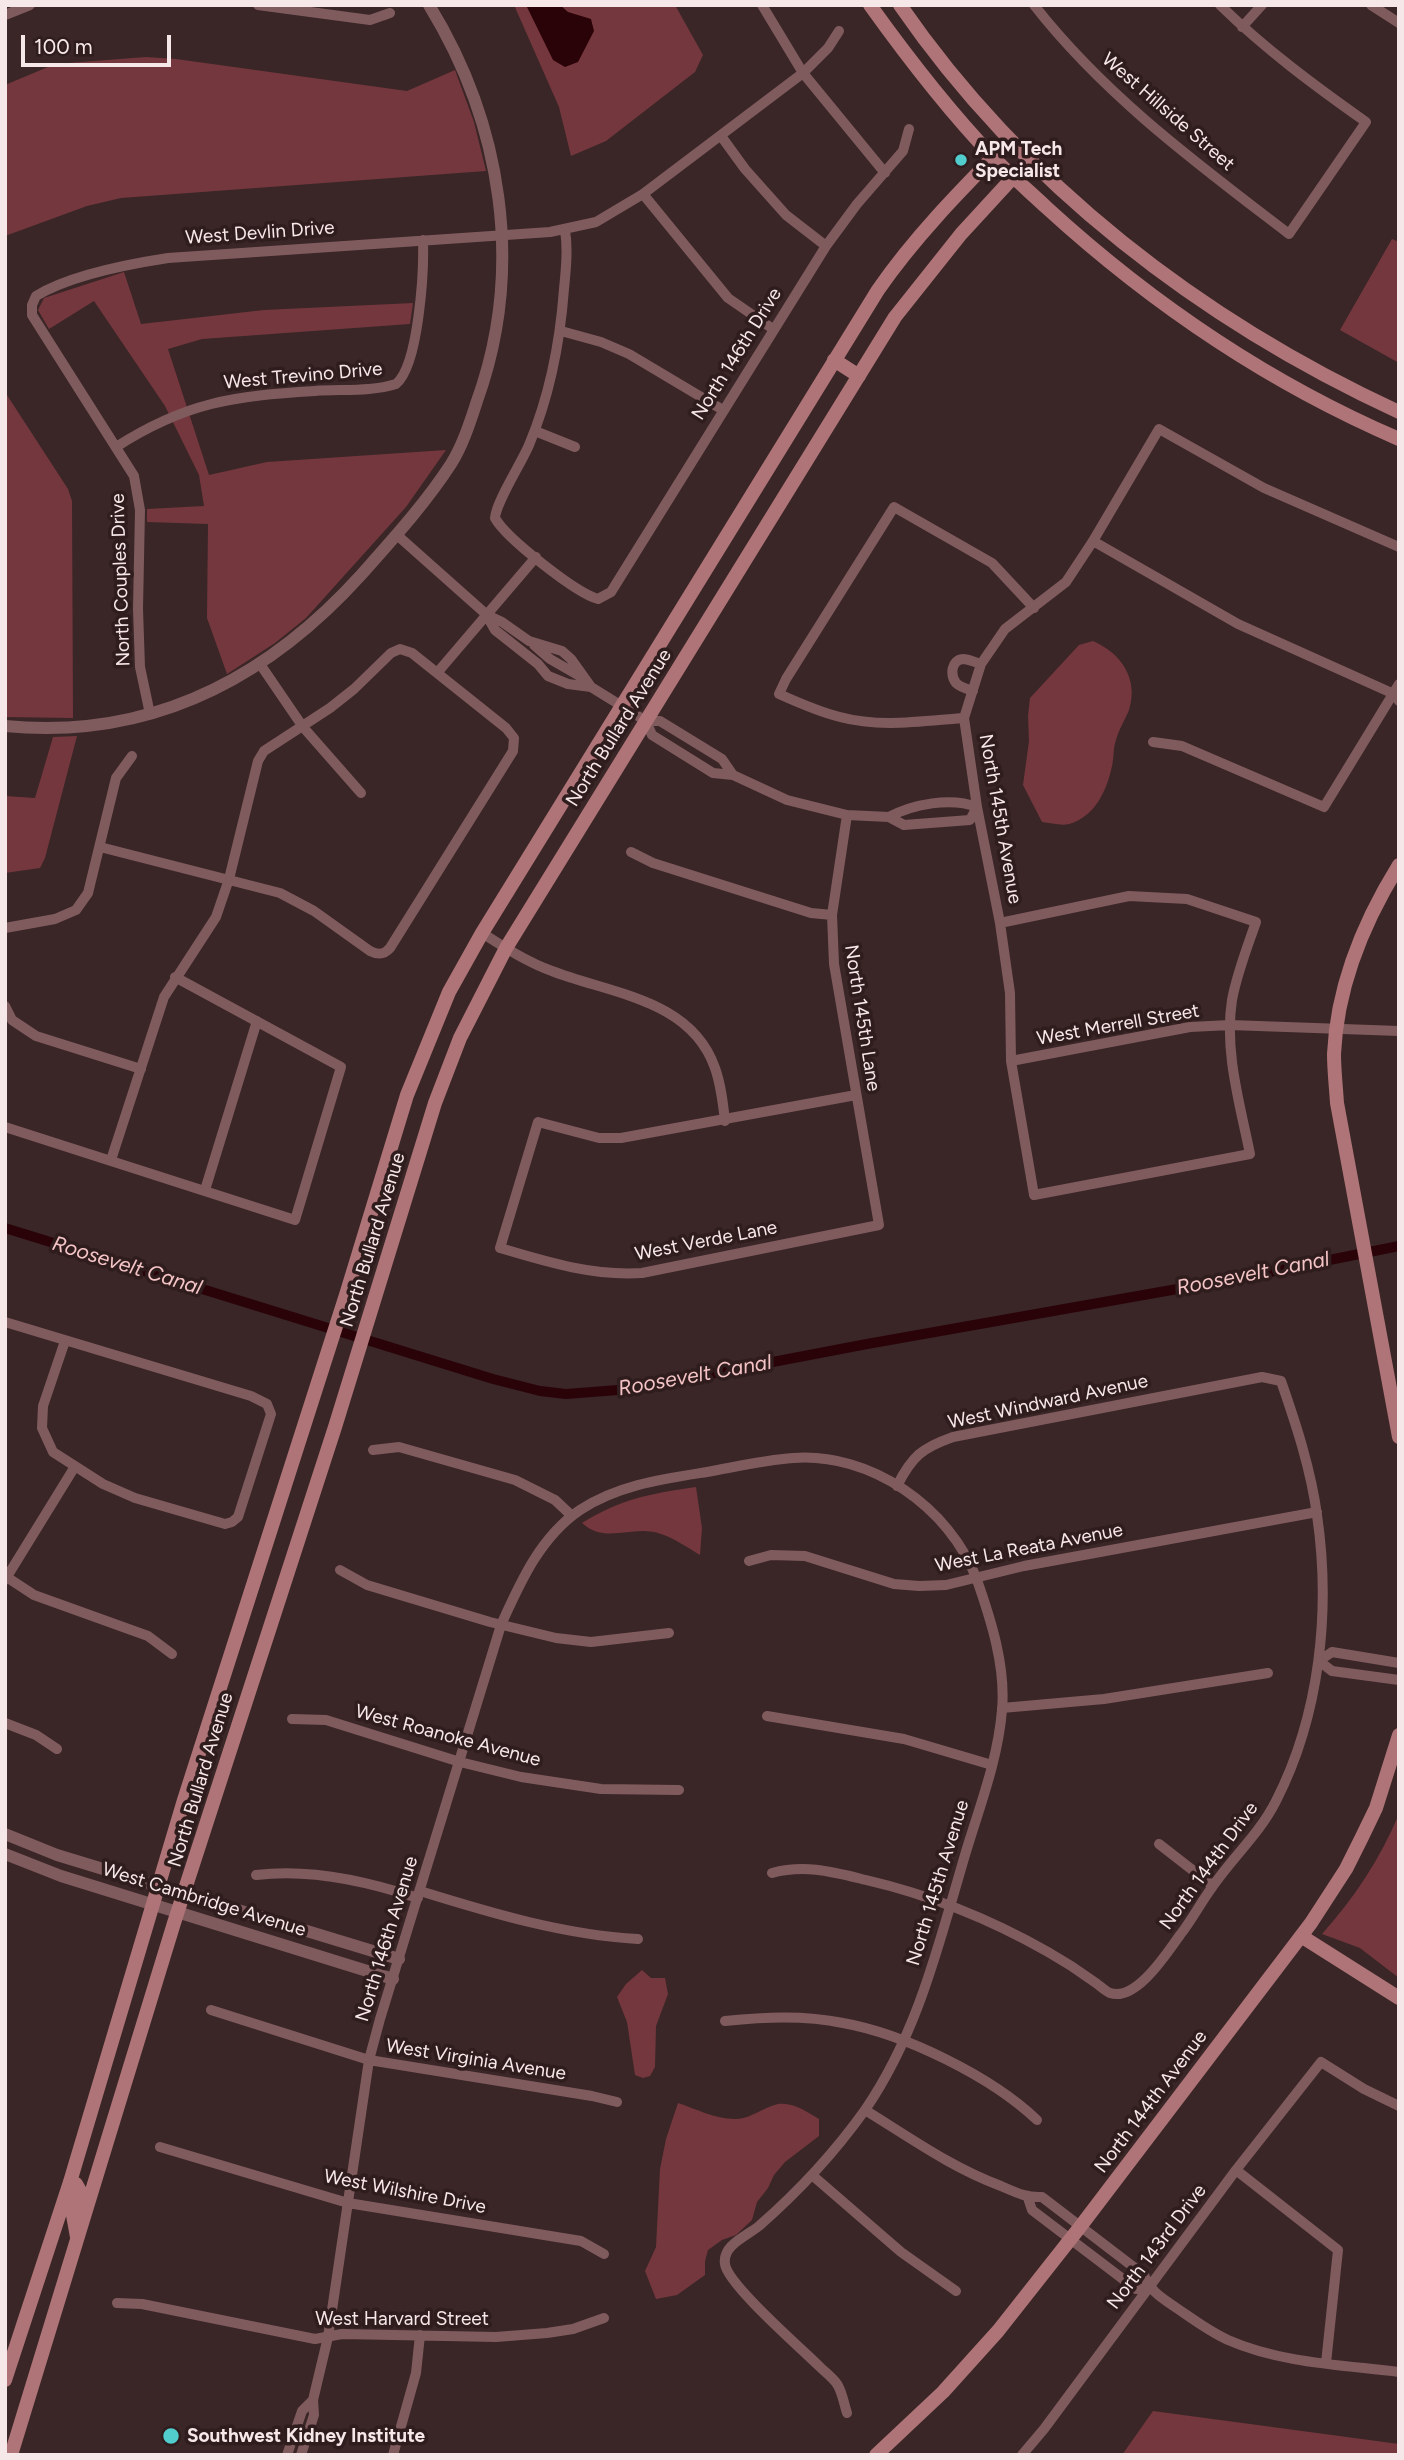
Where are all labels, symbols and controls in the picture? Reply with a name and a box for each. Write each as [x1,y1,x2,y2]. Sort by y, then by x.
scale bar [24,21,175,65]
text: 100 m [34,34,93,59]
street label: West Hillside Street [1097,48,1239,176]
place label: APM Tech Specialist [975,138,1062,182]
marker: APM Tech Specialist [953,152,969,168]
street label: West Devlin Drive [185,216,335,250]
street label: North 146th Drive [687,284,787,424]
street label: West Trevino Drive [223,358,383,394]
street label: North Couples Drive [107,493,135,667]
street label: North Bullard Avenue [561,645,677,811]
street label: North 145th Avenue [974,732,1026,906]
street label: North 145th Lane [839,943,885,1093]
street label: West Merrell Street [1035,999,1201,1051]
street label: North Bullard Avenue [336,1150,410,1330]
street label: West Verde Lane [633,1216,779,1266]
water label: Roosevelt Canal [49,1231,205,1301]
water label: Roosevelt Canal [1174,1247,1332,1301]
water label: Roosevelt Canal [616,1350,774,1402]
street label: West Windward Avenue [946,1370,1150,1434]
street label: West La Reata Avenue [933,1519,1125,1577]
street label: North Bullard Avenue [164,1690,238,1870]
street label: West Roanoke Avenue [353,1700,543,1772]
street label: North 145th Avenue [902,1797,974,1969]
street label: North 144th Drive [1155,1798,1263,1934]
street label: North 146th Avenue [351,1854,423,2024]
street label: West Cambridge Avenue [99,1858,309,1942]
street label: North 144th Avenue [1090,2026,1212,2178]
street label: West Virginia Avenue [384,2035,568,2085]
street label: West Wilshire Drive [322,2165,488,2219]
street label: North 143rd Drive [1103,2180,1211,2314]
street label: West Harvard Street [315,2308,489,2330]
place label: Southwest Kidney Institute [187,2425,425,2447]
marker: Southwest Kidney Institute [161,2426,181,2446]

